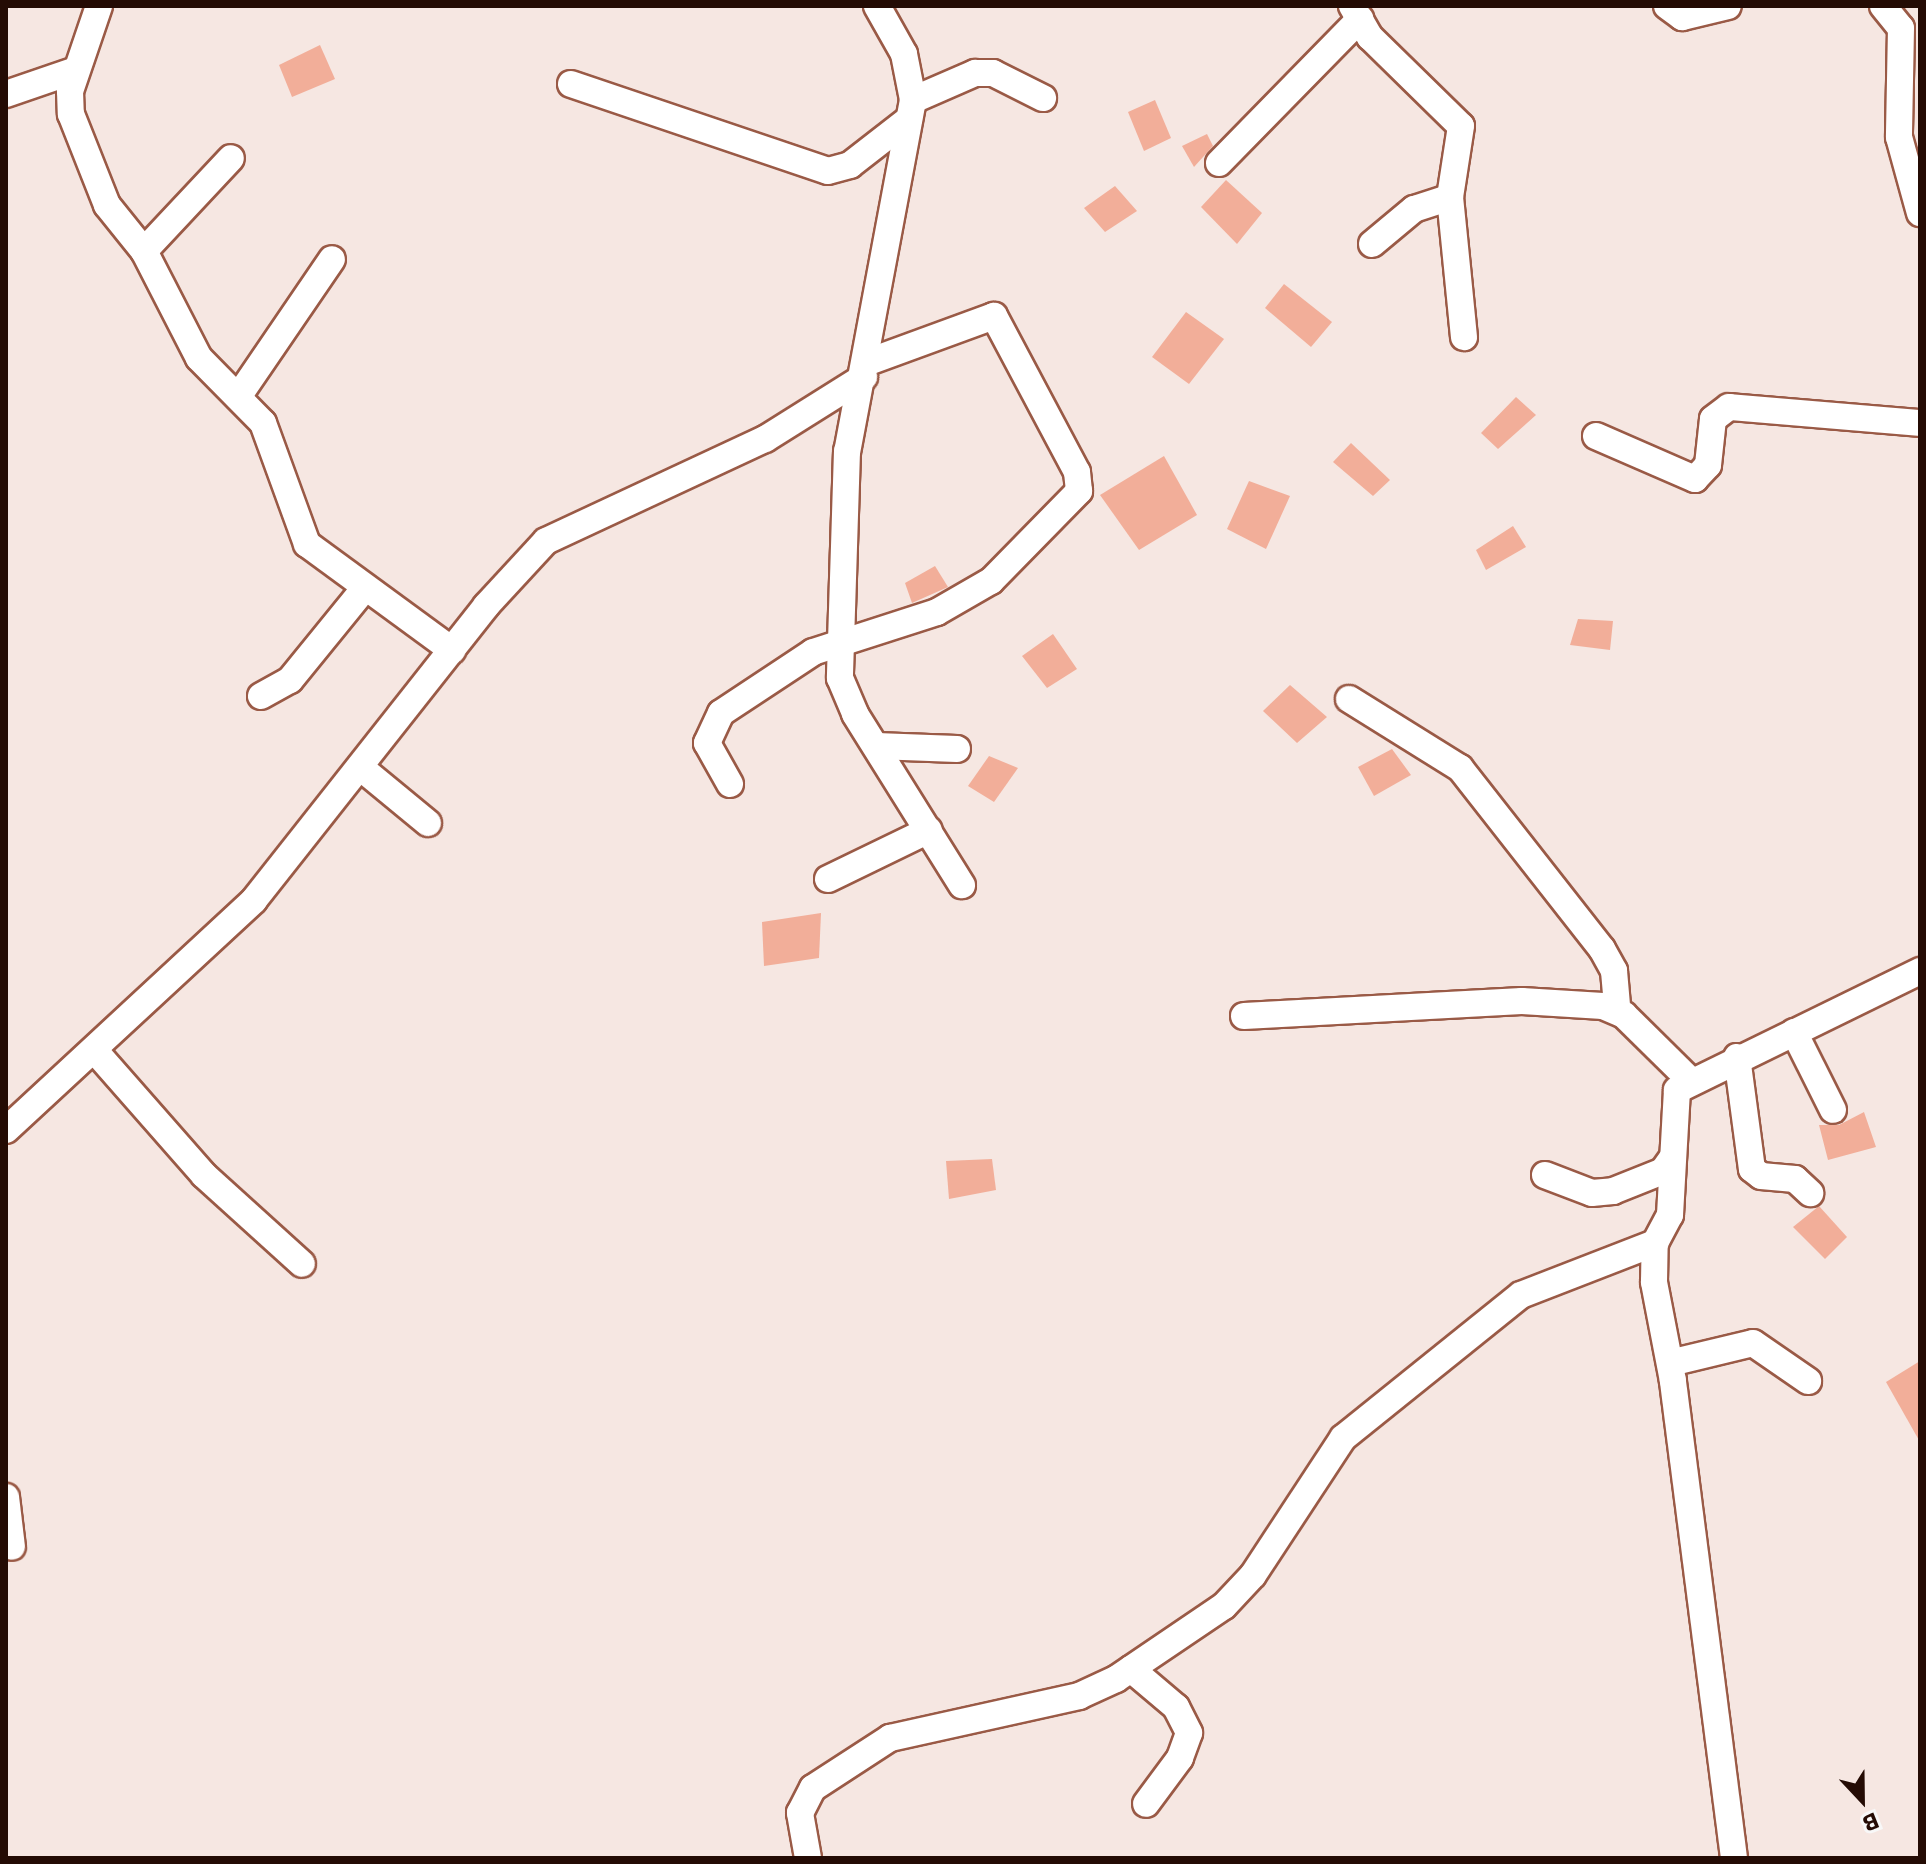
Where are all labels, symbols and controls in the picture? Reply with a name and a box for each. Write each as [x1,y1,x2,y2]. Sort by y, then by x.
north arrow [1822,1760,1902,1840]
text: B [1859,1807,1883,1838]

